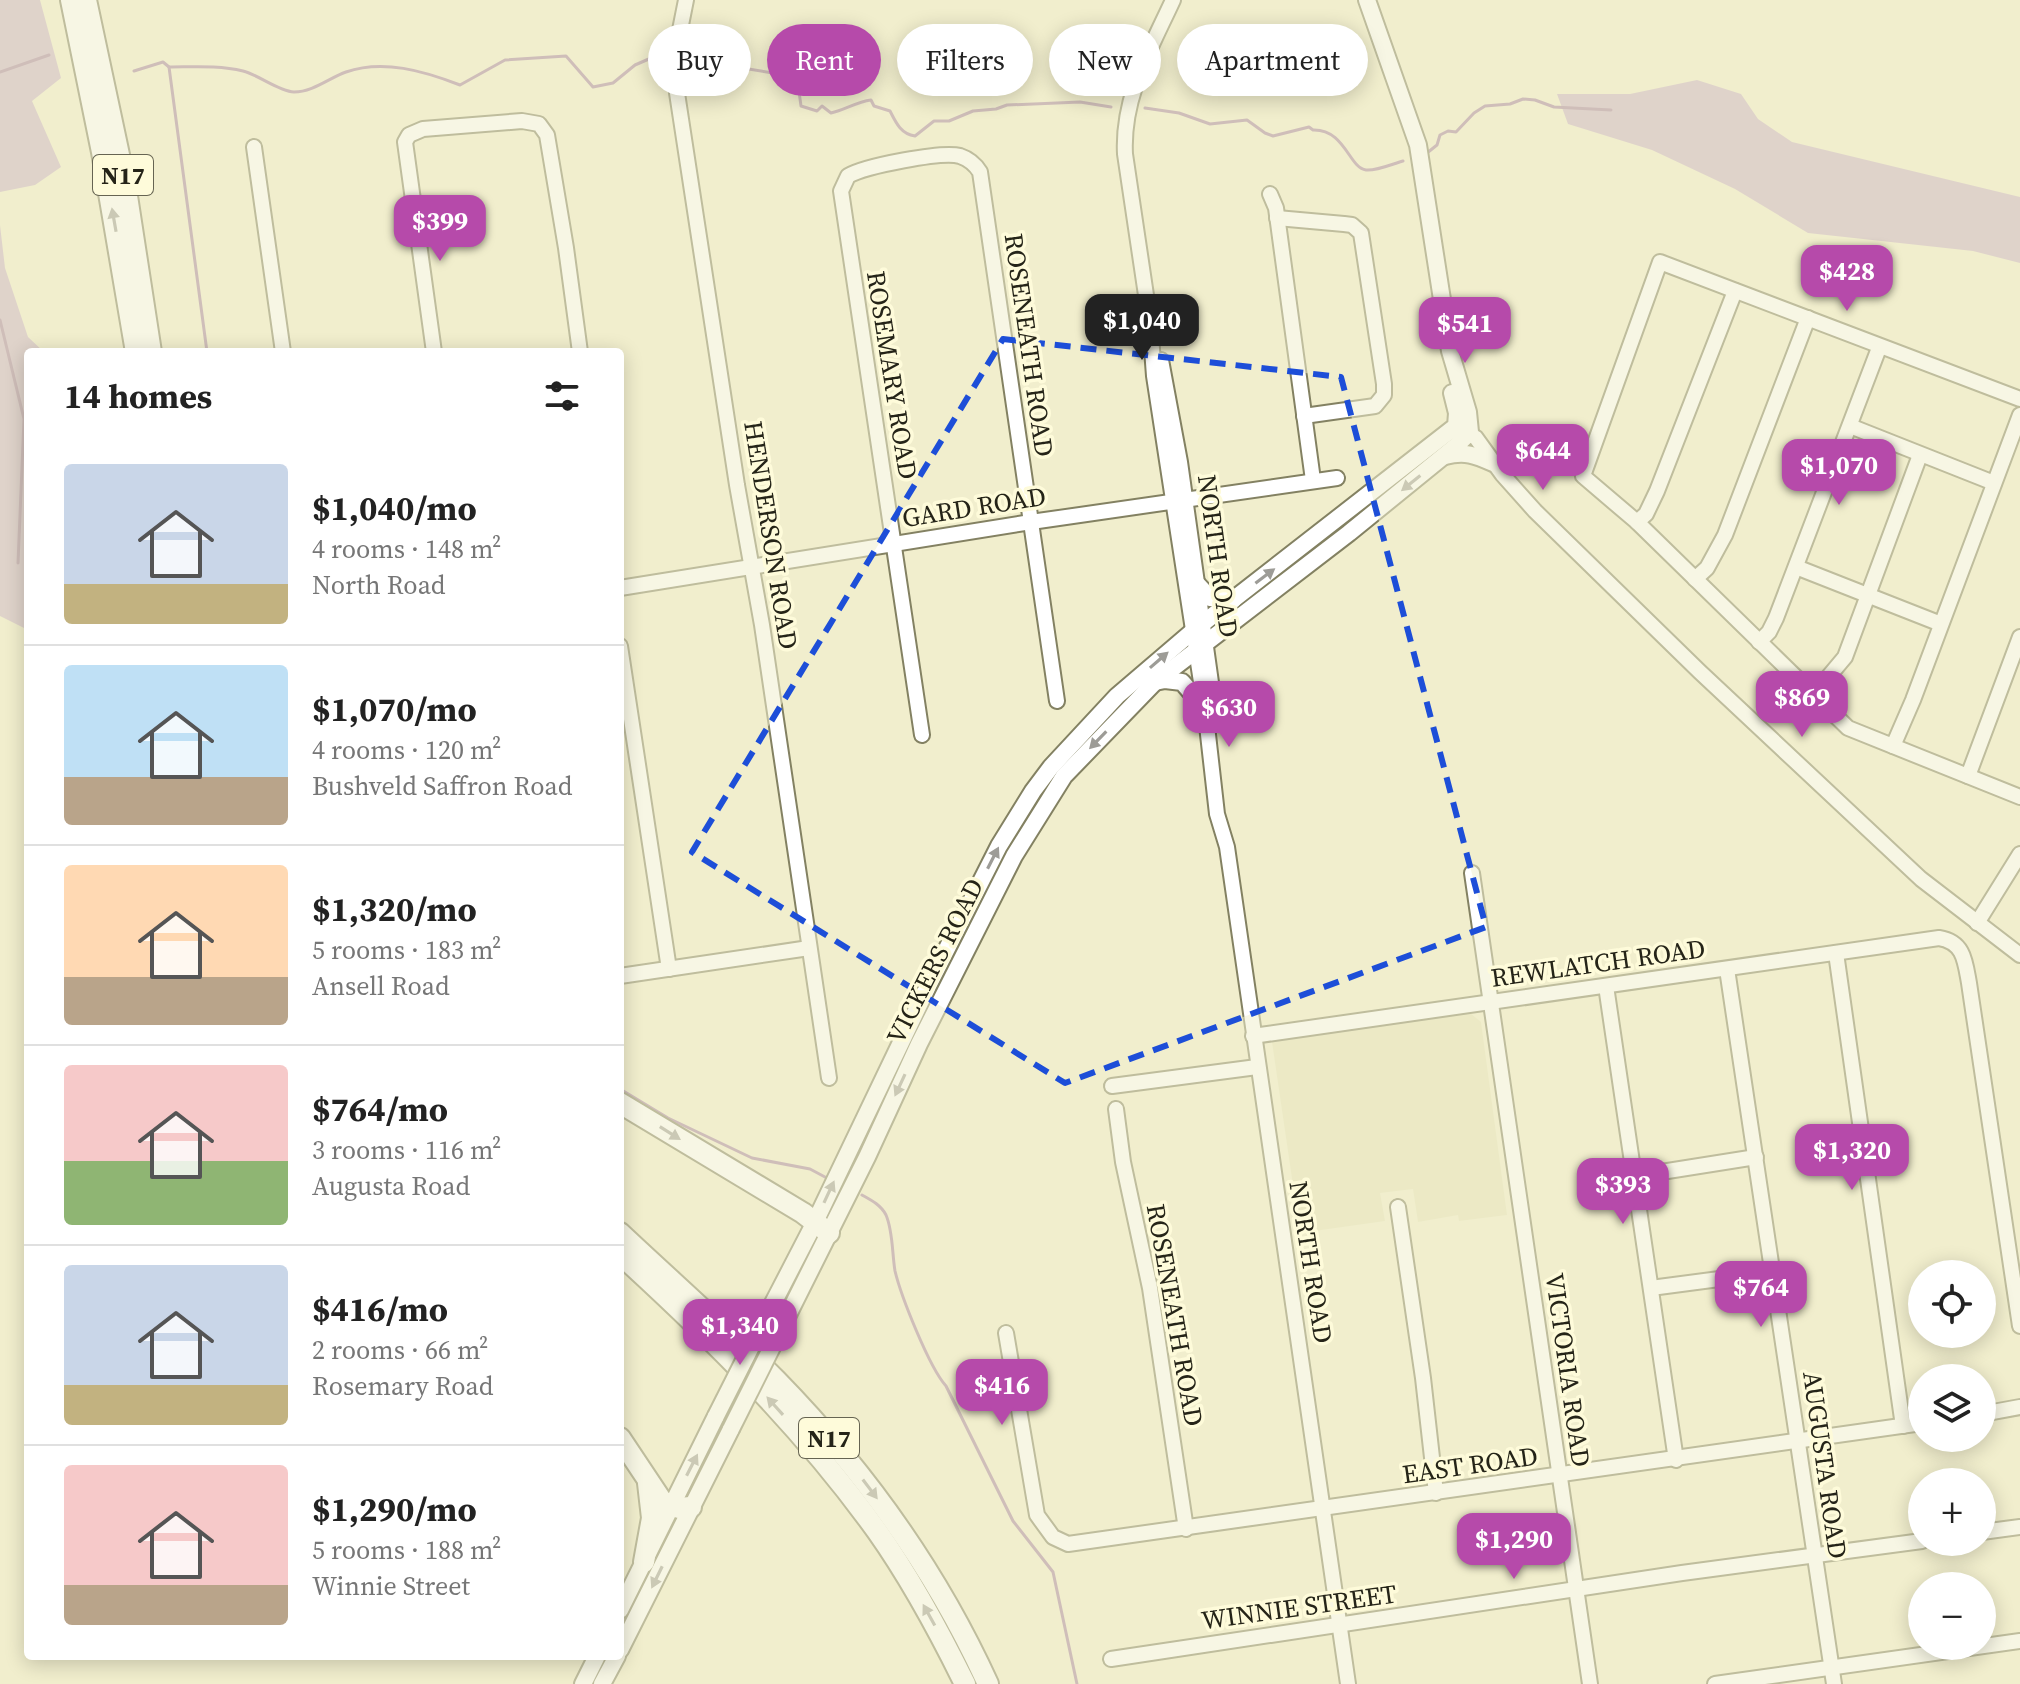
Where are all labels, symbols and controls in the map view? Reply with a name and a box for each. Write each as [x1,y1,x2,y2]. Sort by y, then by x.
chip: Buy [648,24,751,96]
chip: Rent [767,24,881,96]
chip: Filters [897,24,1033,96]
chip: New [1049,24,1161,96]
chip: Apartment [1177,24,1368,96]
road number: N17 [93,155,153,195]
pin: $399 [393,195,487,263]
text: $399 [412,203,468,239]
one-way arrow [107,207,120,232]
street label: ROSENEATH ROAD [996,231,1062,459]
pin: $428 [1800,245,1894,313]
text: $428 [1819,253,1875,289]
street label: ROSEMARY ROAD [858,268,926,482]
pin: $1,040 [1077,294,1207,362]
pin: $541 [1418,297,1512,365]
text: $1,040 [1103,302,1181,338]
text: $541 [1437,305,1493,341]
text: 14 homes [64,373,212,419]
icon: filters [540,374,584,418]
street label: HENDERSON ROAD [735,418,807,652]
pin: $644 [1496,424,1590,492]
text: $644 [1515,432,1571,468]
pin: $1,070 [1774,439,1904,507]
text: $1,070 [1800,447,1878,483]
street label: NORTH ROAD [1189,472,1247,640]
one-way arrow [1401,474,1421,491]
street label: GARD ROAD [900,478,1048,536]
text: $1,040/mo [312,485,477,531]
icon: home [128,496,224,592]
text: 4 rooms · 148 m² [312,531,501,567]
text: North Road [312,567,446,603]
one-way arrow [1254,568,1276,584]
one-way arrow [1148,652,1168,669]
pin: $869 [1755,671,1849,739]
text: $869 [1774,679,1830,715]
pin: $630 [1182,681,1276,749]
text: $1,070/mo [312,686,477,732]
text: $630 [1201,689,1257,725]
icon: home [128,697,224,793]
one-way arrow [1089,730,1107,749]
text: 4 rooms · 120 m² [312,732,501,768]
text: Bushveld Saffron Road [312,768,572,804]
one-way arrow [987,846,1000,869]
street label: VICKERS ROAD [878,872,992,1050]
text: $1,320/mo [312,886,477,932]
icon: home [128,897,224,993]
street label: REWLATCH ROAD [1489,930,1707,996]
text: 5 rooms · 183 m² [312,932,501,968]
text: Ansell Road [312,968,450,1004]
one-way arrow [893,1074,907,1097]
text: $764/mo [312,1086,448,1132]
icon: home [128,1097,224,1193]
pin: $1,320 [1787,1124,1917,1192]
one-way arrow [659,1126,681,1140]
text: 3 rooms · 116 m² [312,1132,501,1168]
text: $1,320 [1813,1132,1891,1168]
pin: $393 [1576,1158,1670,1226]
text: $393 [1595,1166,1651,1202]
text: Augusta Road [312,1168,470,1204]
street label: NORTH ROAD [1280,1178,1342,1346]
one-way arrow [822,1180,836,1204]
street label: ROSENEATH ROAD [1138,1201,1212,1429]
map controls [1908,1260,1996,1660]
button: locate [1908,1260,1996,1348]
pin: $764 [1714,1261,1808,1329]
text: $764 [1733,1269,1789,1305]
street label: VICTORIA ROAD [1537,1271,1599,1469]
text: $416/mo [312,1286,448,1332]
icon: home [128,1297,224,1393]
pin: $1,340 [675,1299,805,1367]
text: $1,340 [701,1307,779,1343]
text: 2 rooms · 66 m² [312,1332,488,1368]
pin: $416 [955,1359,1049,1427]
button: layers [1908,1364,1996,1452]
text: $416 [974,1367,1030,1403]
text: Rosemary Road [312,1368,494,1404]
street label: AUGUSTA ROAD [1794,1369,1856,1561]
one-way arrow [767,1397,785,1416]
road number: N17 [799,1418,859,1458]
street label: EAST ROAD [1400,1438,1540,1492]
one-way arrow [686,1453,699,1476]
button: + [1908,1468,1996,1556]
one-way arrow [862,1478,878,1499]
text: $1,290/mo [312,1486,477,1532]
icon: home [128,1497,224,1593]
pin: $1,290 [1449,1513,1579,1581]
text: $1,290 [1475,1521,1553,1557]
text: 5 rooms · 188 m² [312,1532,501,1568]
one-way arrow [650,1566,663,1589]
text: Winnie Street [312,1568,470,1604]
button: − [1908,1572,1996,1660]
street label: WINNIE STREET [1199,1575,1399,1639]
one-way arrow [922,1604,936,1626]

